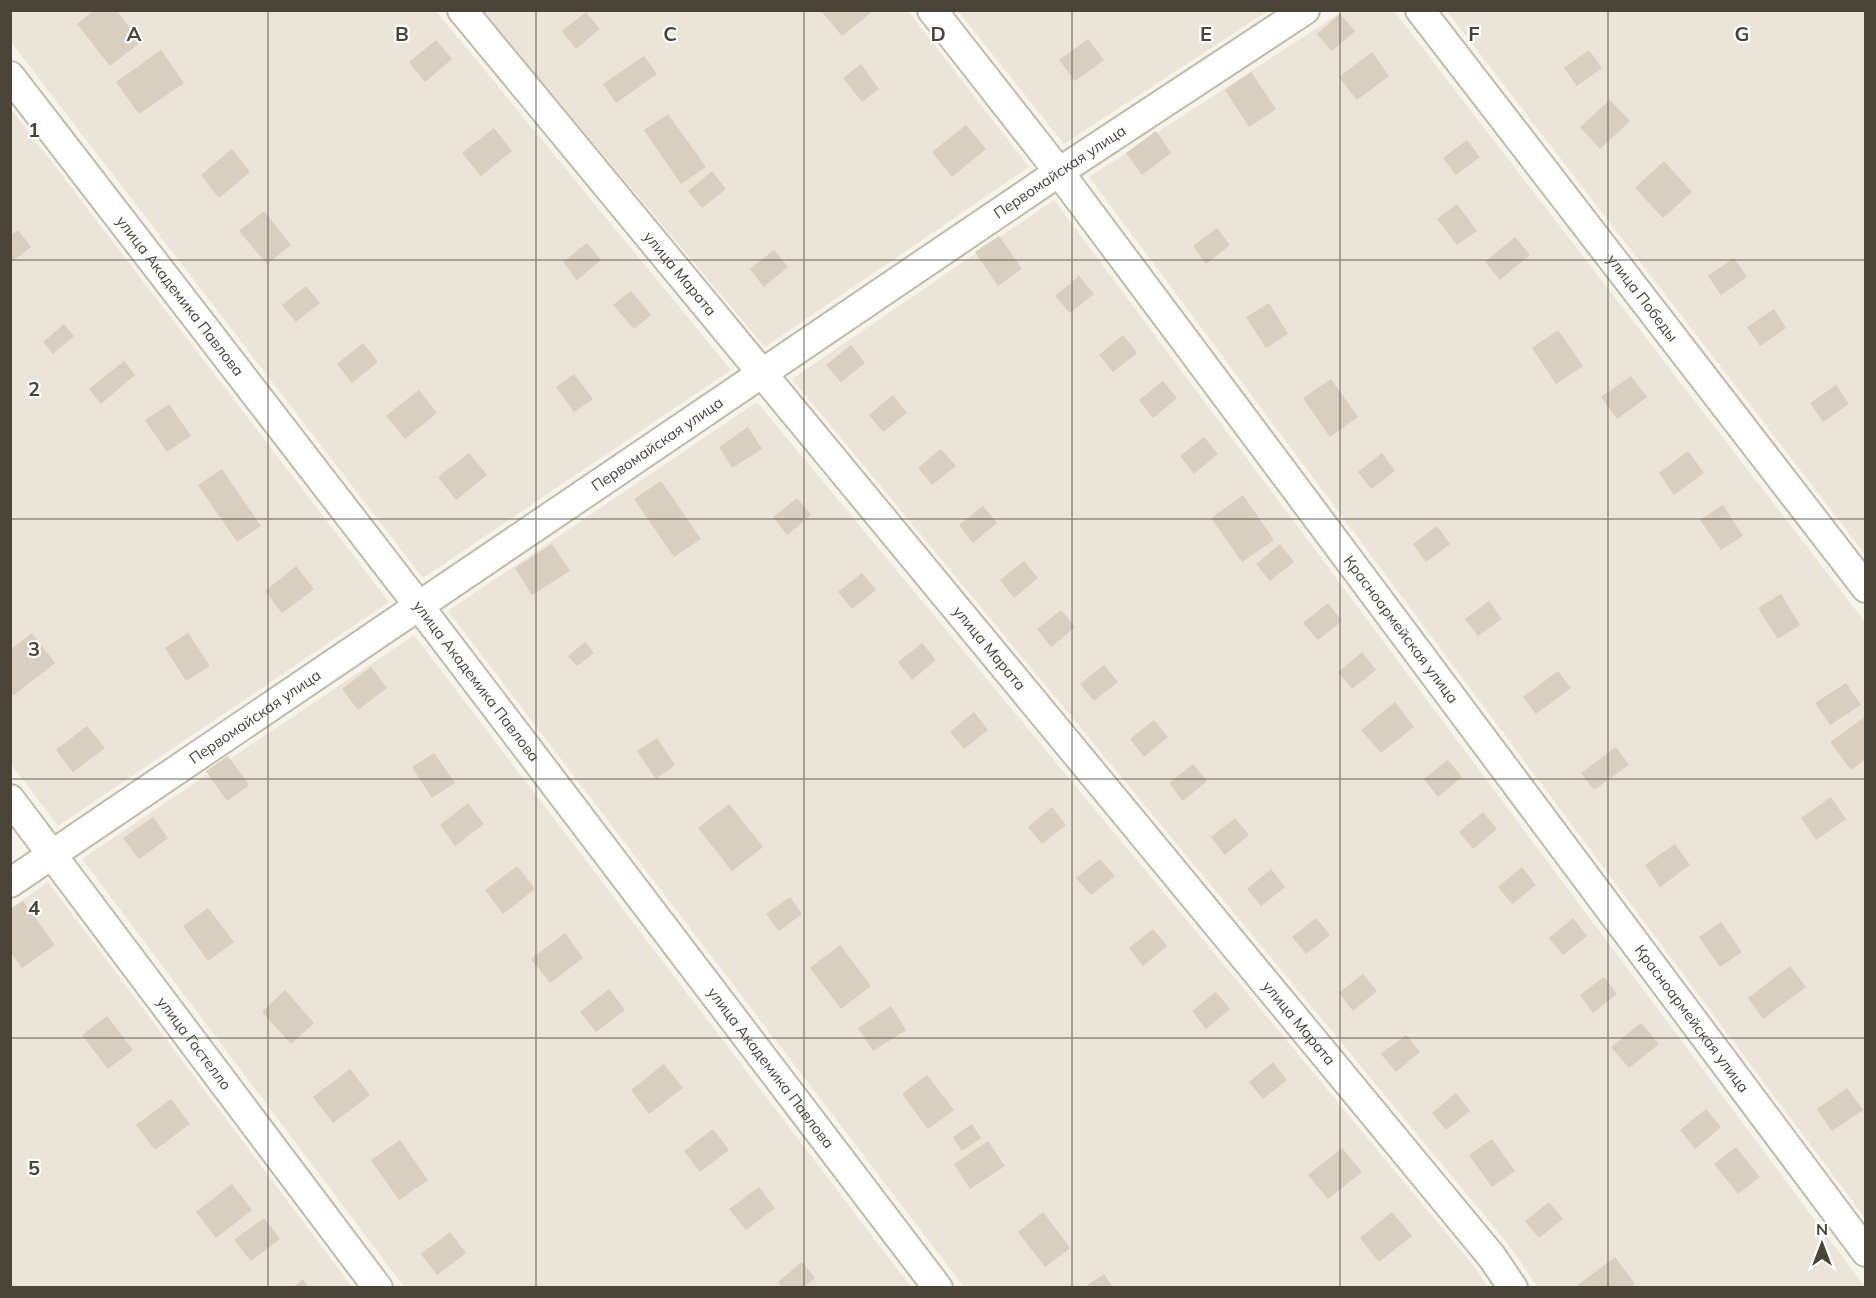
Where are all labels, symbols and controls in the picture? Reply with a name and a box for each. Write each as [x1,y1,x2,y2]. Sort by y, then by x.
text: A [127,21,142,46]
text: B [395,21,409,46]
text: C [663,21,677,46]
text: D [930,21,946,46]
text: E [1200,21,1212,46]
text: F [1468,21,1480,46]
text: G [1735,21,1749,46]
text: 1 [28,117,40,142]
street label: Первомайская улица [990,121,1129,223]
street label: улица Академика Павлова [112,212,248,380]
street label: улица Марата [640,227,721,320]
street label: улица Победы [1603,250,1682,345]
text: 2 [28,376,40,401]
street label: Первомайская улица [588,392,727,495]
street label: Красноармейская улица [1340,552,1463,707]
street label: улица Академика Павлова [409,596,544,765]
street label: улица Марата [949,602,1030,694]
text: 3 [28,636,40,661]
street label: Первомайская улица [185,665,324,768]
text: 4 [28,895,40,920]
street label: Красноармейская улица [1631,941,1754,1096]
street label: улица Марата [1259,977,1340,1069]
street label: улица Академика Павлова [704,983,838,1152]
street label: улица Гастелло [153,993,236,1094]
text: 5 [28,1155,40,1180]
north arrow [1792,1214,1852,1274]
text: N [1816,1219,1828,1239]

